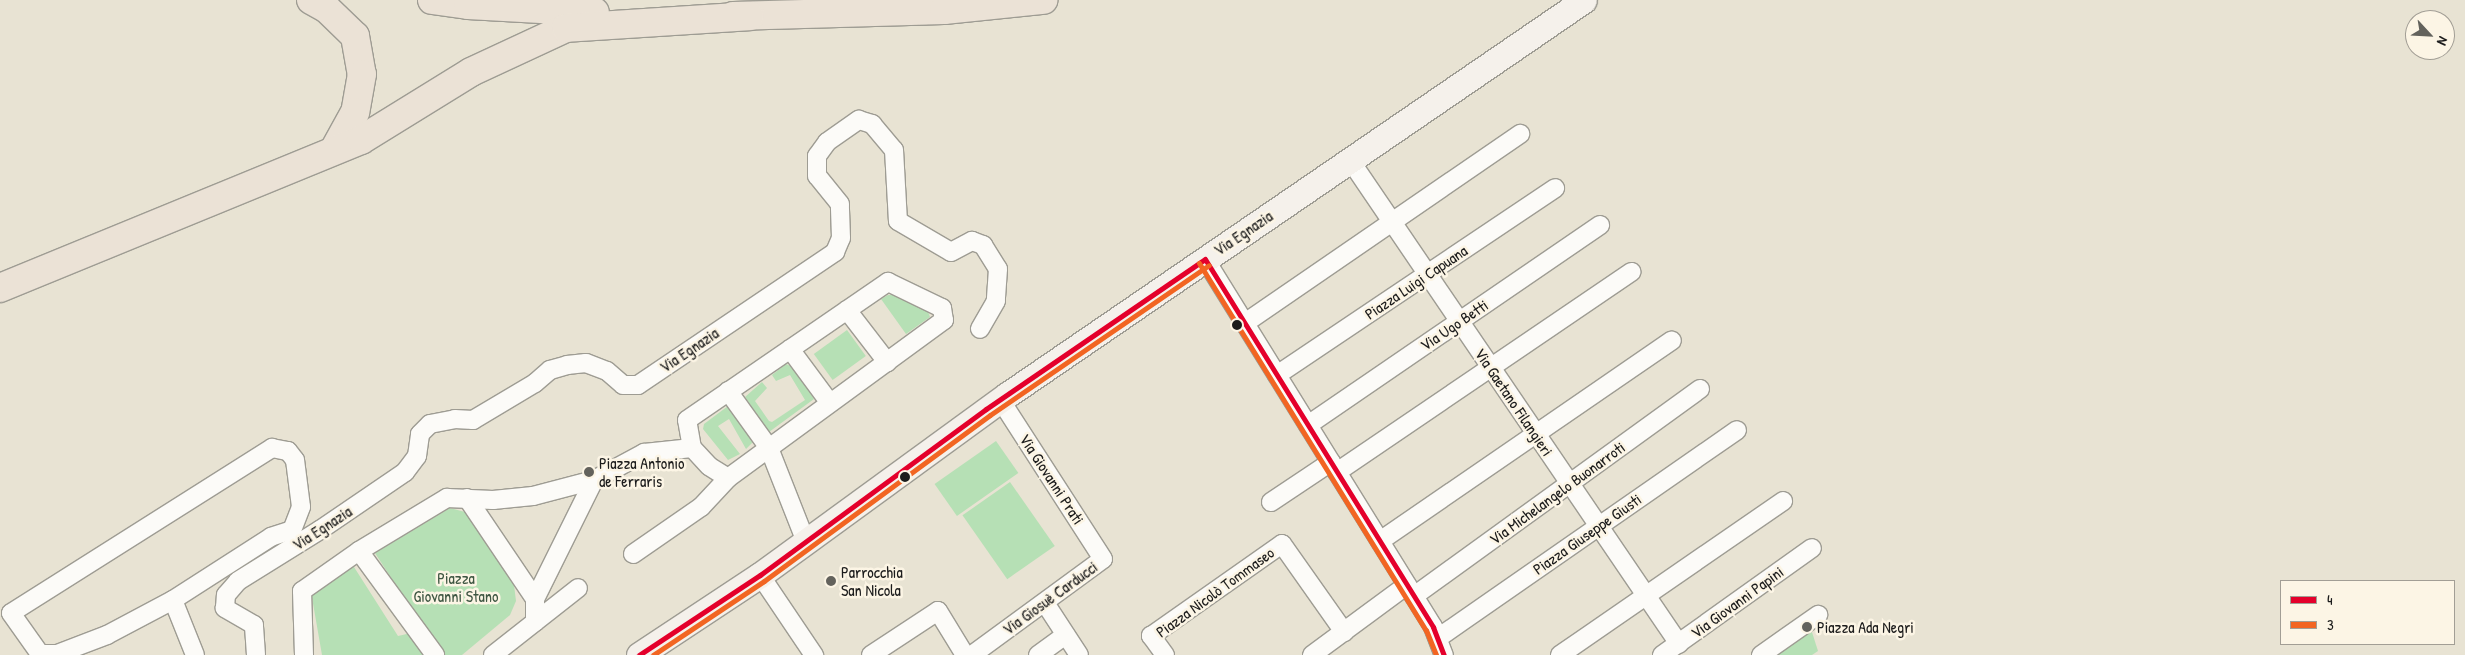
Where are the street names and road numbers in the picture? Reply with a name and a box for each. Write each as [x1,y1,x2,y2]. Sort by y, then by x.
street label: Via Egnazia [1210,206,1276,260]
street label: Piazza Luigi Capuana [1361,241,1471,323]
street label: Via Ugo Betti [1416,295,1492,355]
street label: Via Egnazia [656,323,722,377]
street label: Via Gaetano Filangieri [1471,344,1557,460]
street label: Via Giovanni Prati [1016,430,1088,528]
street label: Via Michelangelo Buonarroti [1485,437,1629,549]
street label: Piazza Giuseppe Giusti [1529,489,1645,579]
street label: Via Egnazia [289,502,355,554]
street label: Piazza Nicolò Tommaseo [1152,543,1278,641]
street label: Via Giosuè Carducci [999,557,1101,639]
street label: Via Giovanni Papini [1687,562,1787,642]

